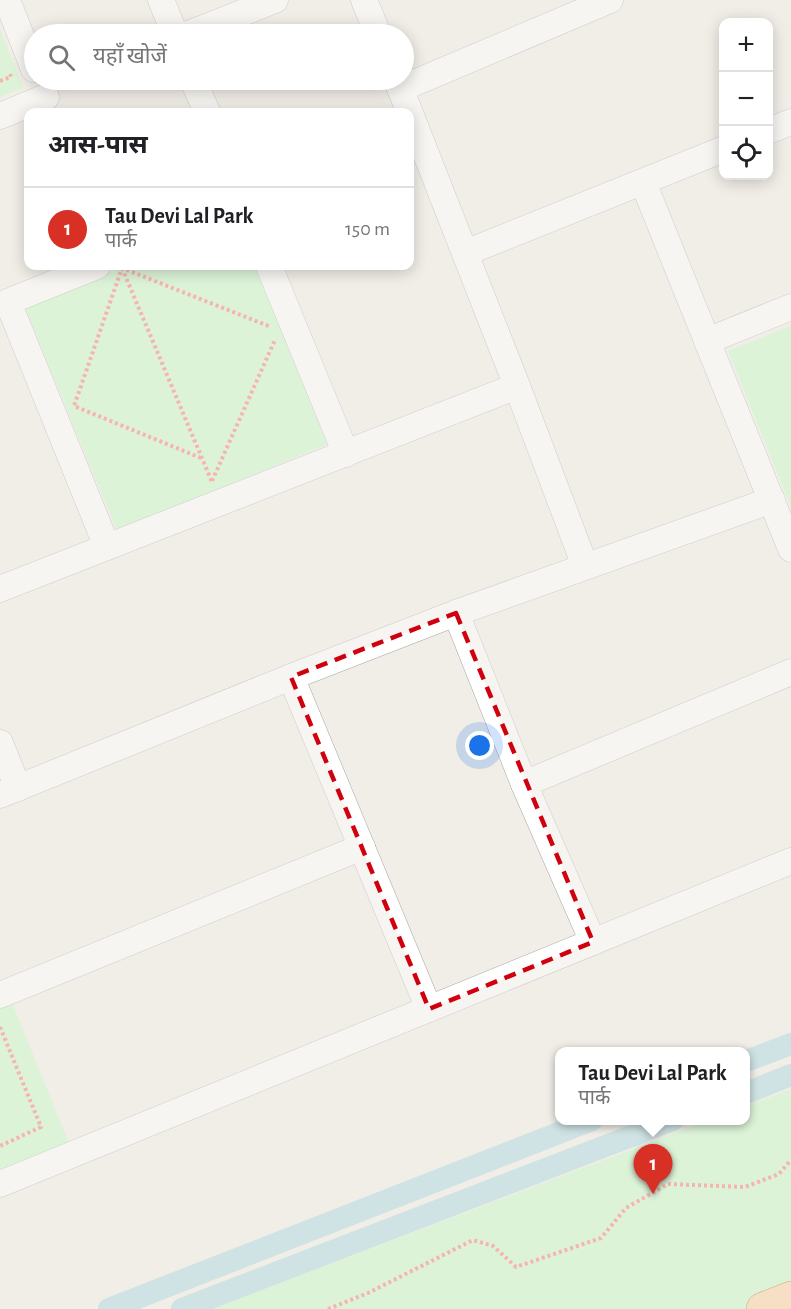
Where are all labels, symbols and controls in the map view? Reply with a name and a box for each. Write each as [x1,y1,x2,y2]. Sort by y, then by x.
map controls [719,18,773,180]
button: + [719,18,773,72]
search box [24,24,414,90]
icon: search [45,41,78,74]
text: यहाँ खोजें [93,45,167,67]
button: − [719,72,773,126]
button: locate [719,126,773,180]
text: आस-पास [48,132,148,158]
text: Tau Devi Lal Park [105,205,253,227]
text: 1 [64,219,71,239]
text: 150 m [345,219,390,239]
text: पार्क [105,231,137,251]
your location [465,731,494,760]
popup [555,1047,750,1125]
text: Tau Devi Lal Park [578,1062,727,1084]
text: पार्क [578,1088,610,1108]
pin: 1 [634,1144,672,1194]

